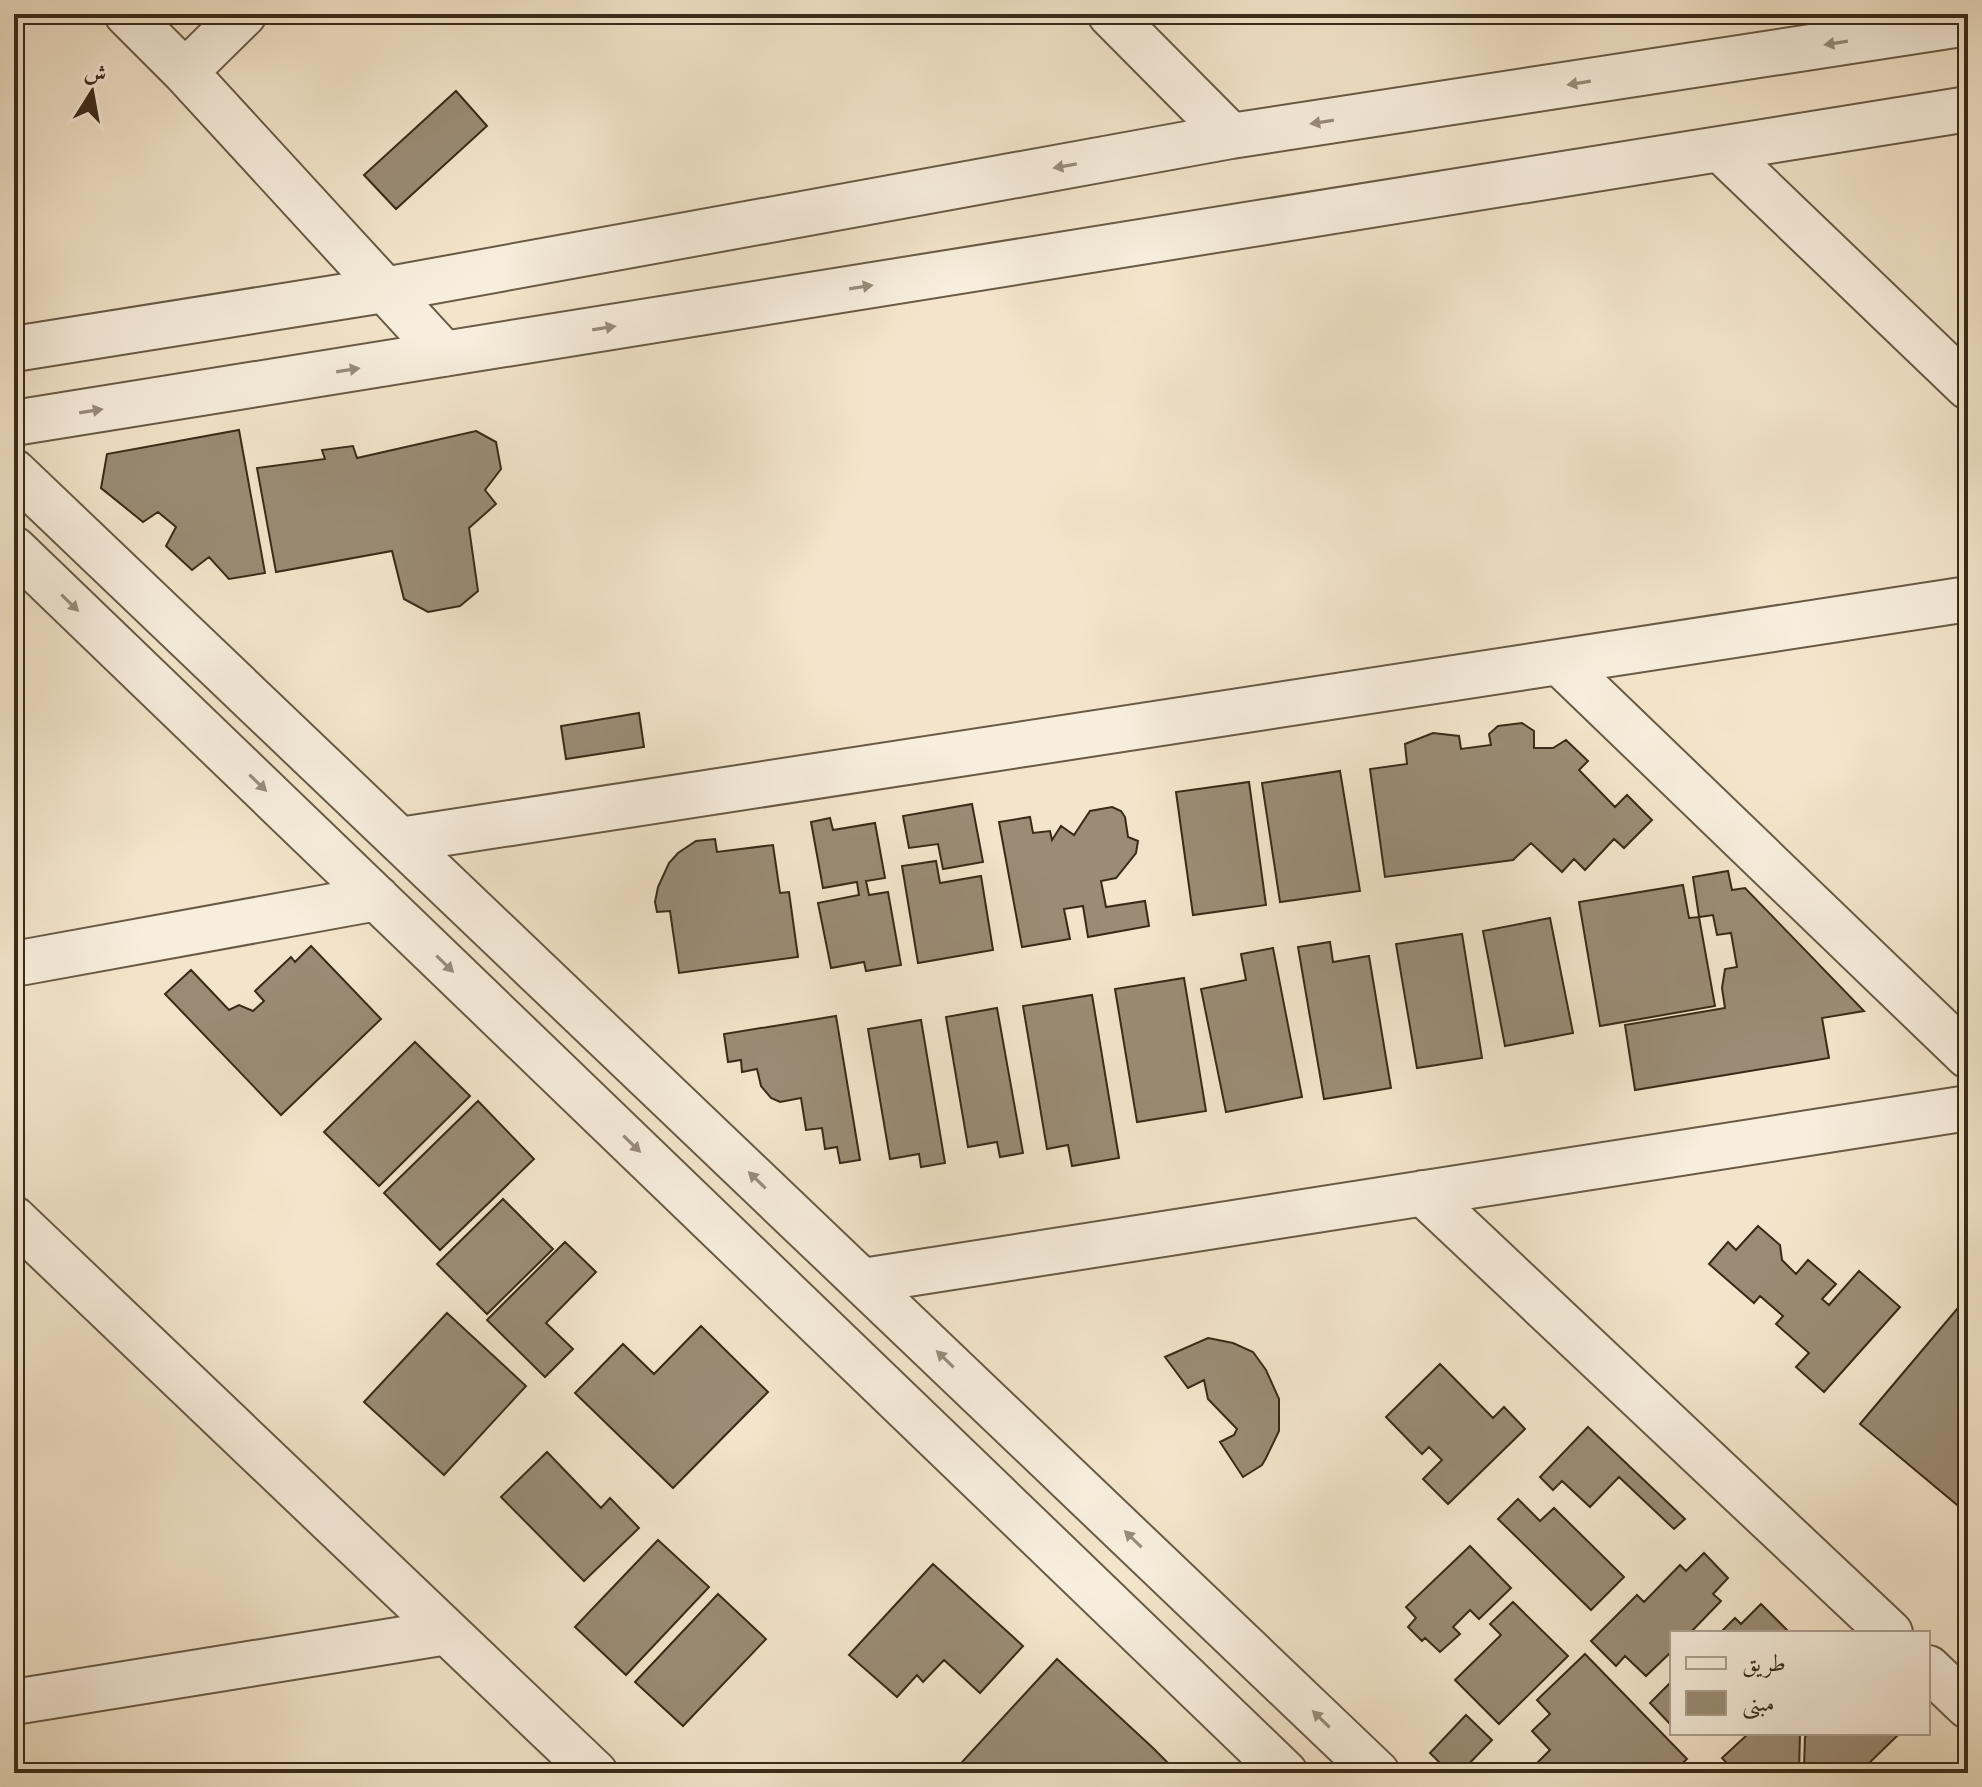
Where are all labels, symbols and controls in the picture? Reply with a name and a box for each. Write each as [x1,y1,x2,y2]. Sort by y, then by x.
one-way arrow [1823,37,1848,50]
north arrow [52,52,132,132]
text: ش [82,58,109,92]
one-way arrow [1566,77,1591,89]
one-way arrow [1309,116,1334,129]
one-way arrow [1053,161,1078,173]
one-way arrow [849,280,874,293]
one-way arrow [592,322,617,334]
one-way arrow [336,363,361,375]
one-way arrow [79,404,104,417]
one-way arrow [60,593,79,612]
one-way arrow [248,774,267,792]
one-way arrow [435,954,454,972]
one-way arrow [622,1134,641,1153]
one-way arrow [748,1171,767,1189]
one-way arrow [936,1351,955,1369]
one-way arrow [1124,1531,1143,1549]
legend [1670,1631,1930,1735]
text: طريق [1742,1648,1786,1682]
text: مبنى [1742,1688,1775,1722]
one-way arrow [1311,1710,1330,1728]

